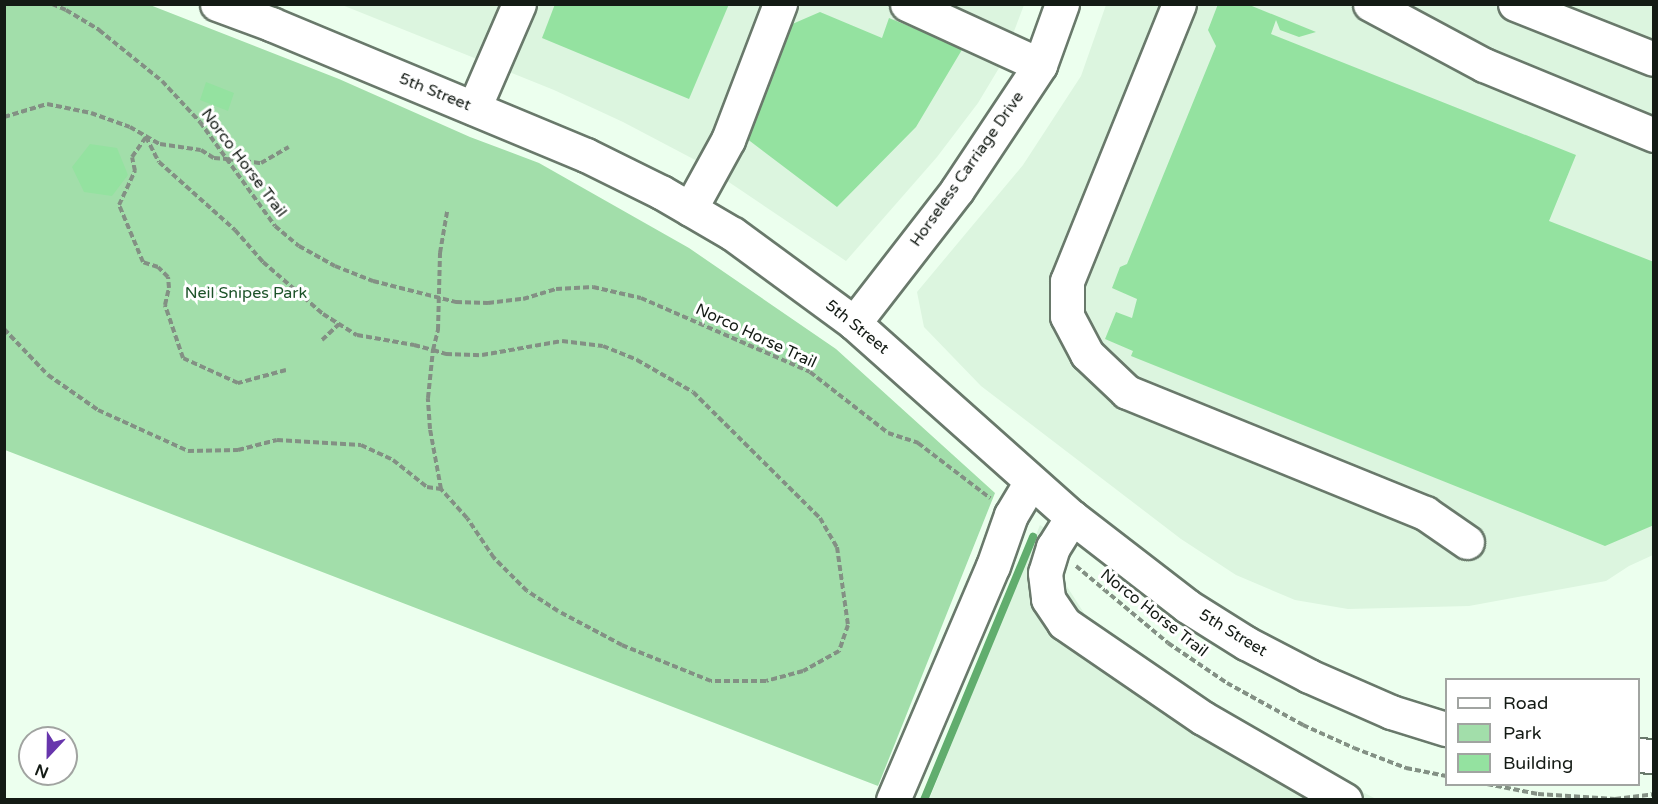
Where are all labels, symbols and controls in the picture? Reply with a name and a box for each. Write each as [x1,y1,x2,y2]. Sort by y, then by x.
street label: 5th Street [396,69,474,115]
street label: Horseless Carriage Drive [906,88,1028,250]
street label: Norco Horse Trail [197,105,291,221]
park label: Neil Snipes Park [185,283,307,303]
street label: 5th Street [822,296,892,358]
street label: Norco Horse Trail [693,300,819,372]
street label: Norco Horse Trail [1096,565,1212,661]
street label: 5th Street [1196,605,1270,661]
legend [1445,678,1640,786]
text: Road [1503,692,1548,714]
text: Park [1503,722,1541,744]
north arrow [18,726,78,786]
text: Building [1503,752,1573,774]
text: N [32,759,52,783]

